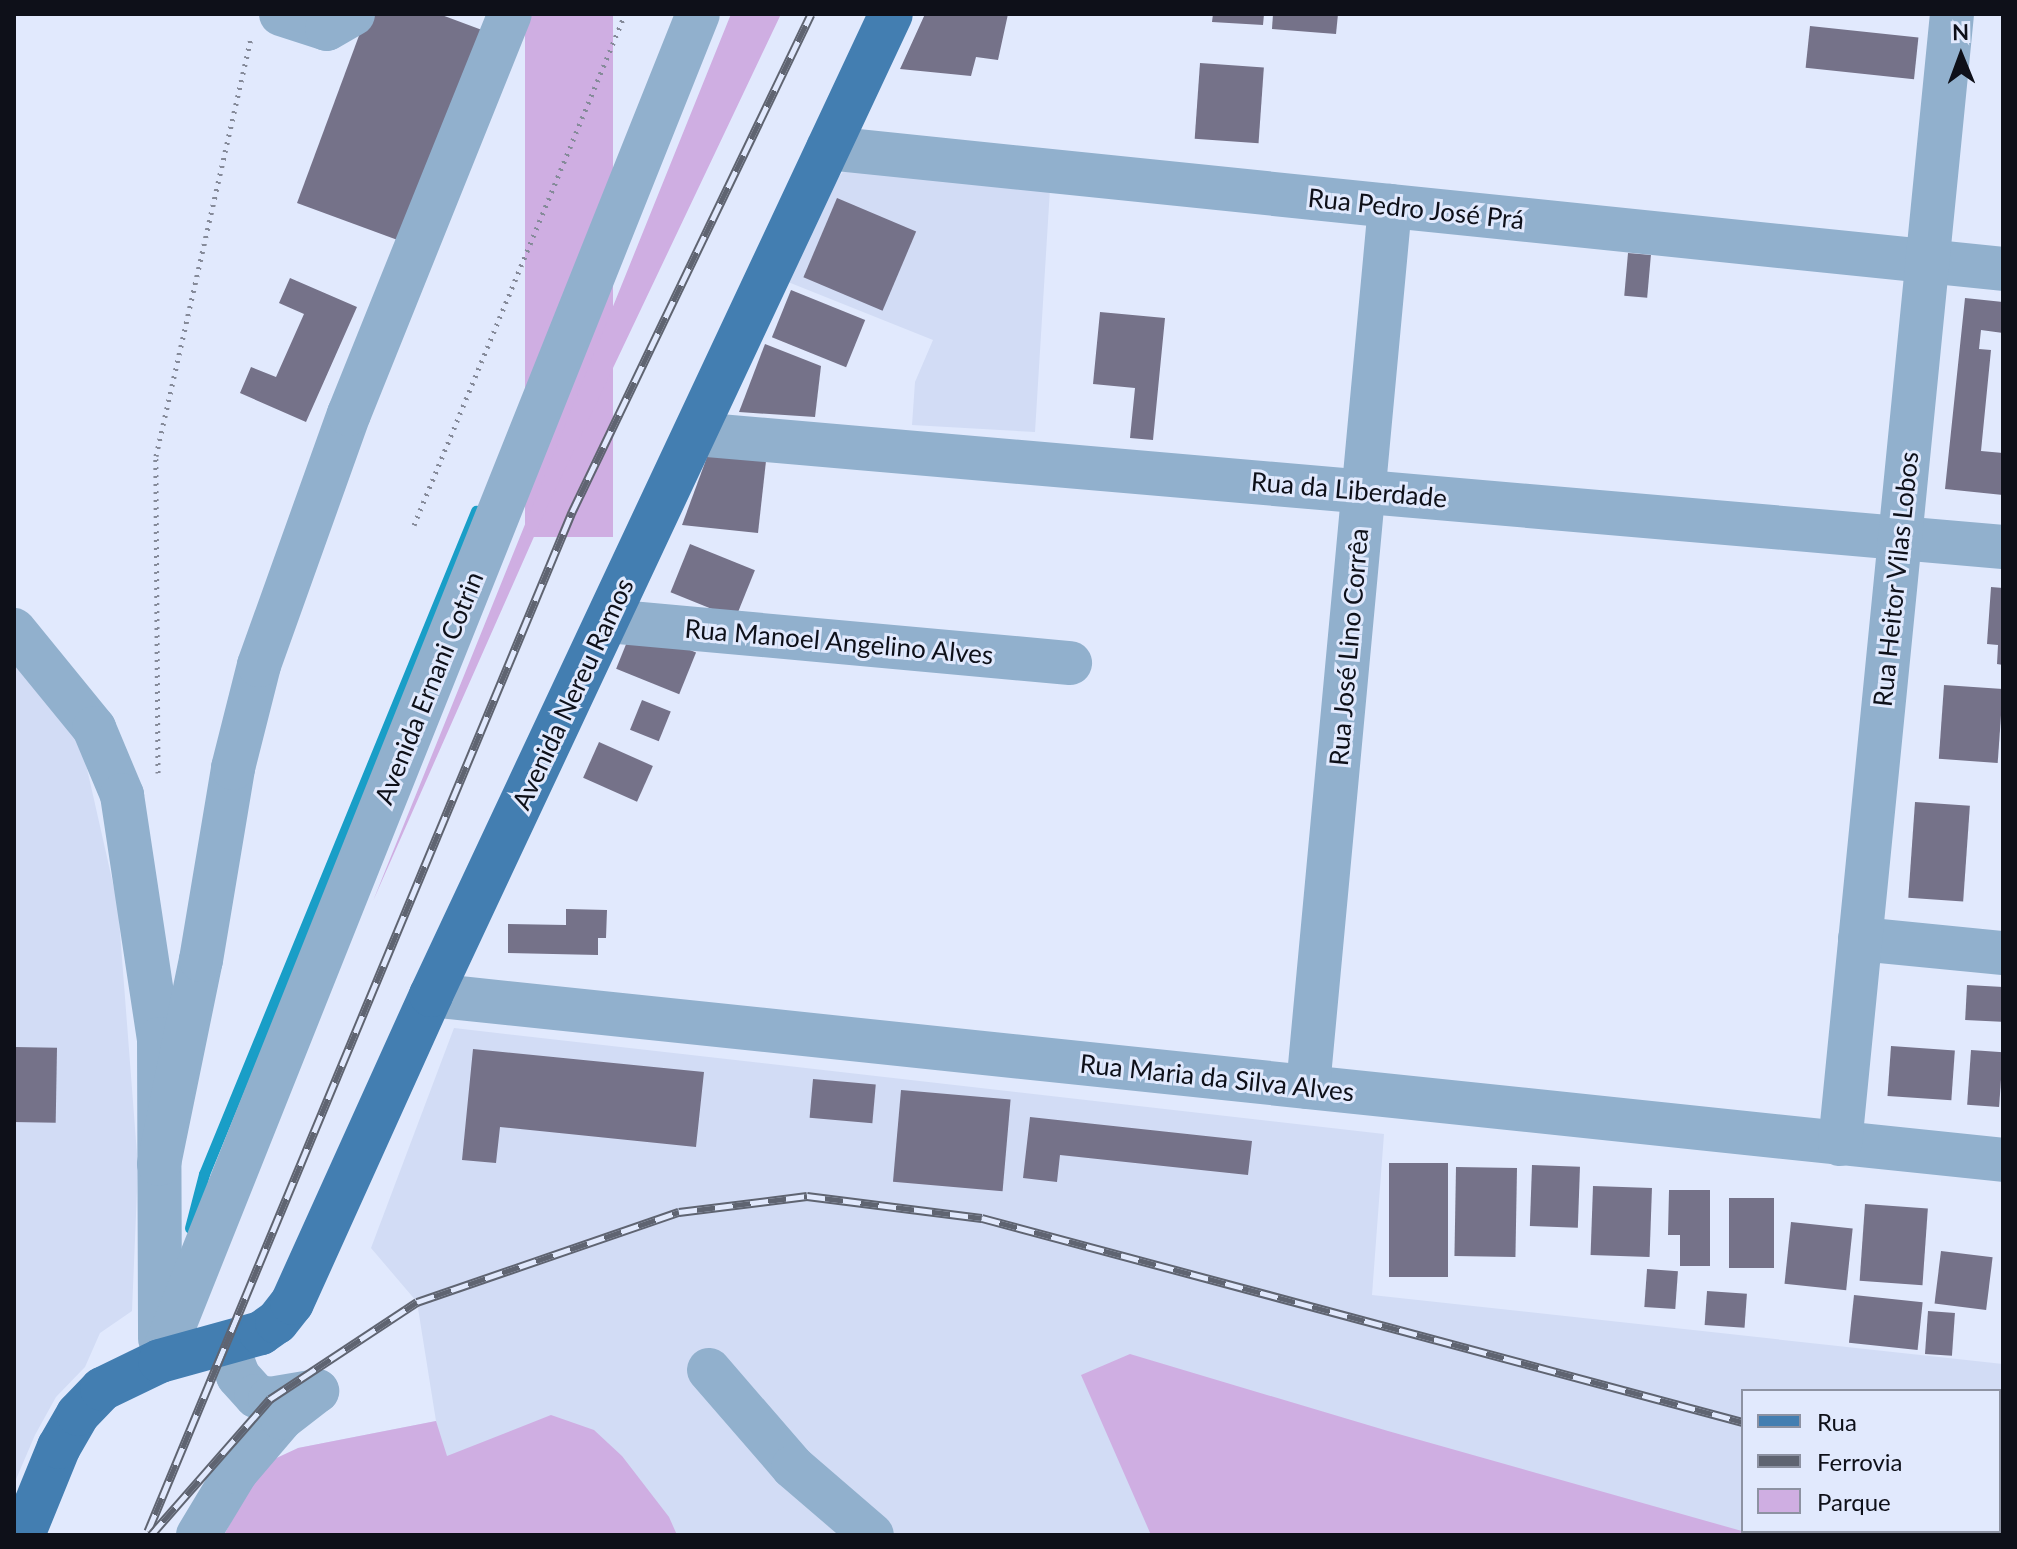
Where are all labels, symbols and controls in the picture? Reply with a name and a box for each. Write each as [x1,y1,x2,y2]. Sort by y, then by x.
north arrow [1921,16,2001,96]
text: N [1952,18,1969,45]
street label: Rua Pedro José Prá [1306,182,1526,236]
street label: Rua Heitor Vilas Lobos [1867,449,1925,709]
street label: Rua da Liberdade [1250,466,1448,514]
street label: Rua José Lino Corrêa [1323,527,1375,767]
street label: Avenida Ernani Cotrin [368,567,490,809]
street label: Avenida Nereu Ramos [506,573,640,815]
street label: Rua Manoel Angelino Alves [683,613,995,671]
street label: Rua Maria da Silva Alves [1078,1048,1356,1108]
legend [1741,1389,2001,1533]
text: Rua [1817,1407,1857,1436]
text: Ferrovia [1817,1447,1903,1476]
text: Parque [1817,1487,1891,1516]

